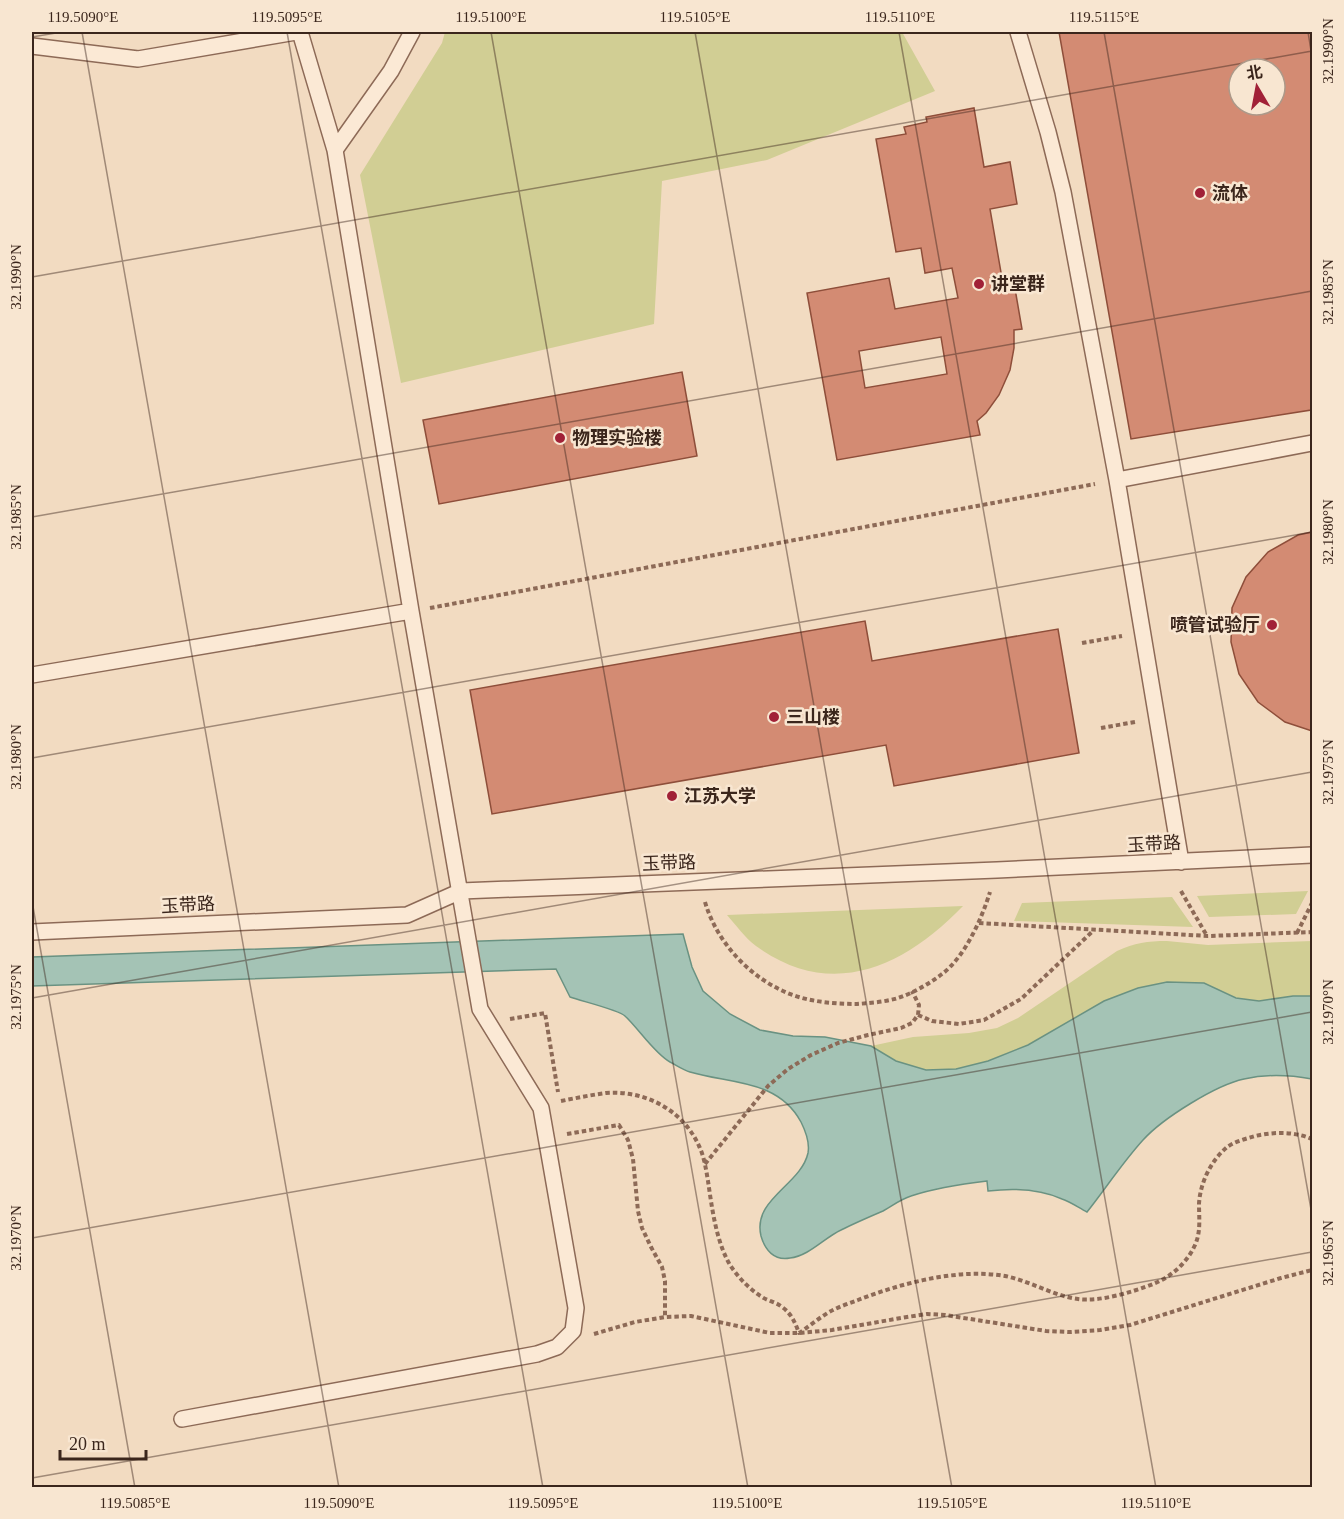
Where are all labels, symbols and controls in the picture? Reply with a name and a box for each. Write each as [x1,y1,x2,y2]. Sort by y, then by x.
text: 119.5090°E [48,9,118,25]
text: 119.5095°E [252,9,322,25]
text: 119.5100°E [456,9,526,25]
text: 119.5105°E [660,9,730,25]
text: 119.5110°E [865,9,935,25]
text: 119.5115°E [1069,9,1139,25]
text: 32.1990°N [1320,18,1336,84]
north arrow [1227,57,1287,117]
text: 北 [1245,63,1264,82]
place label: 流体 [1212,183,1248,203]
marker: 流体 [1193,186,1207,200]
text: 32.1990°N [8,244,24,310]
text: 32.1985°N [1320,259,1336,325]
place label: 讲堂群 [991,274,1045,294]
marker: 讲堂群 [972,277,986,291]
place label: 物理实验楼 [572,428,662,448]
marker: 物理实验楼 [553,431,567,445]
text: 32.1985°N [8,484,24,550]
text: 32.1980°N [1320,499,1336,565]
place label: 喷管试验厅 [1170,615,1260,635]
marker: 喷管试验厅 [1265,618,1279,632]
place label: 三山楼 [786,707,840,727]
marker: 三山楼 [767,710,781,724]
text: 32.1980°N [8,724,24,790]
text: 32.1975°N [1320,739,1336,805]
place label: 江苏大学 [684,786,756,806]
marker: 江苏大学 [665,789,679,803]
street label: 玉带路 [1127,833,1181,855]
street label: 玉带路 [642,852,696,874]
street label: 玉带路 [161,894,215,916]
text: 32.1975°N [8,964,24,1030]
text: 32.1970°N [1320,979,1336,1045]
text: 32.1970°N [8,1205,24,1271]
text: 32.1965°N [1320,1220,1336,1286]
scale bar [60,1423,146,1461]
text: 20 m [69,1434,106,1454]
text: 119.5085°E [100,1495,170,1511]
text: 119.5090°E [304,1495,374,1511]
text: 119.5095°E [508,1495,578,1511]
text: 119.5100°E [712,1495,782,1511]
text: 119.5105°E [917,1495,987,1511]
text: 119.5110°E [1121,1495,1191,1511]

